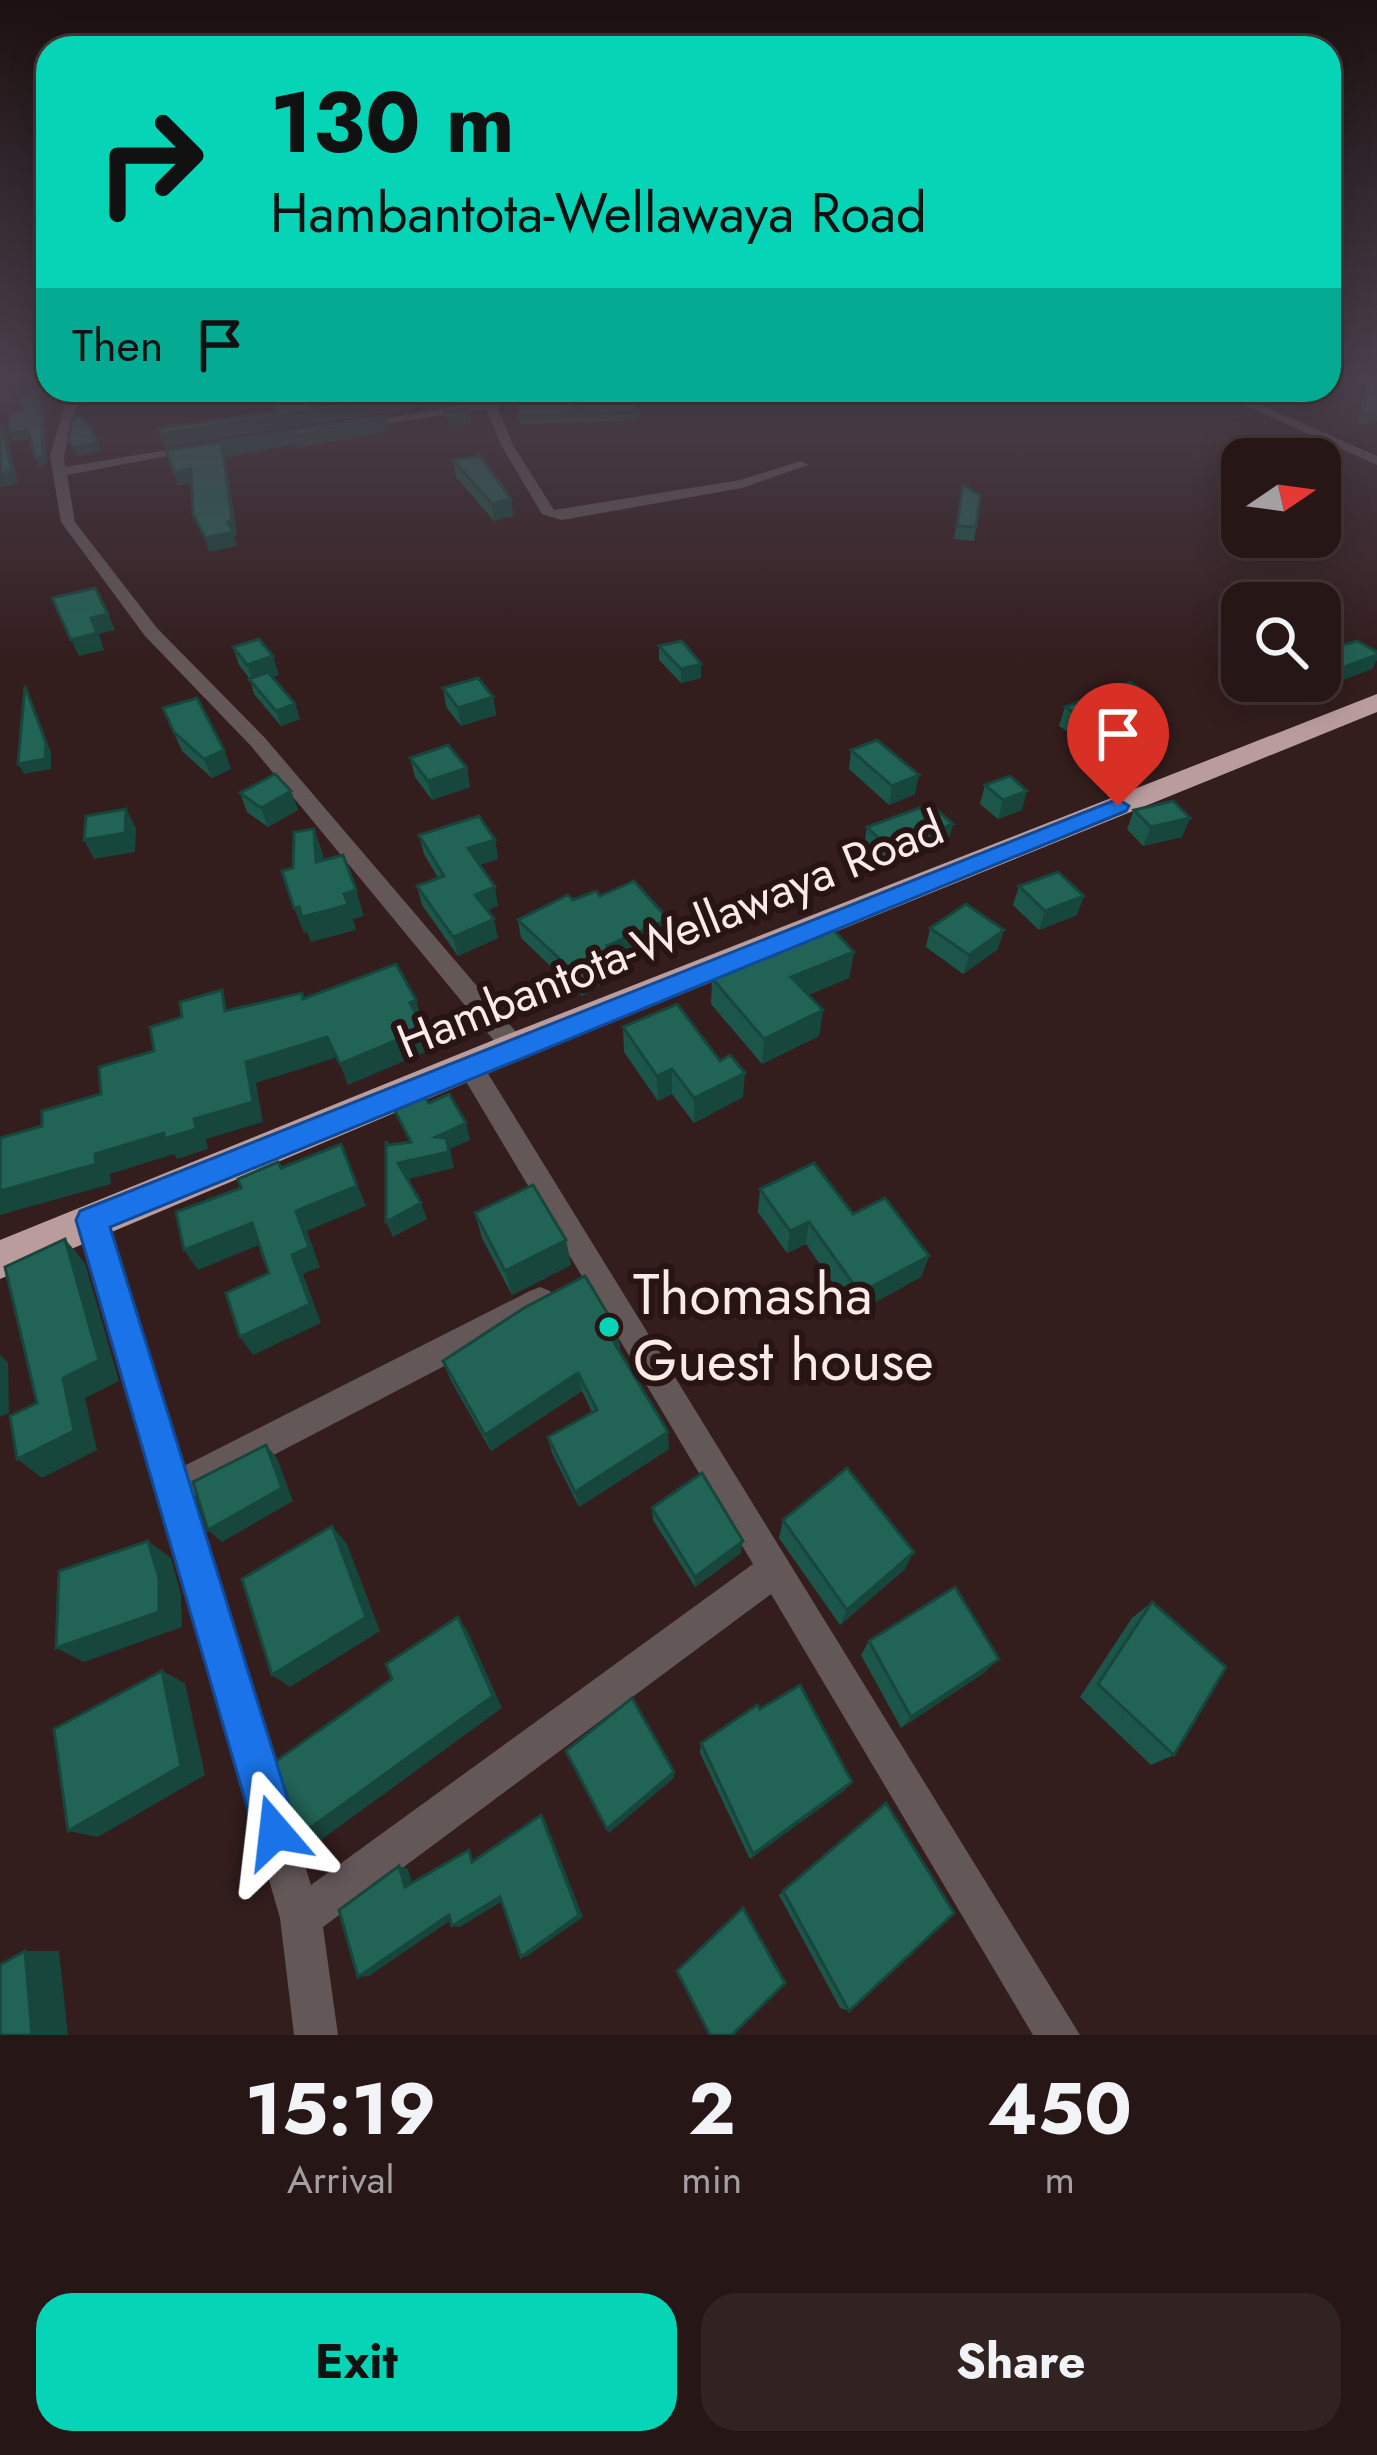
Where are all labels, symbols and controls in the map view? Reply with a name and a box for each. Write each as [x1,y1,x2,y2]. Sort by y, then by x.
text: 130 m [270,62,515,184]
icon: right [72,84,228,240]
text: Hambantota-Wellawaya Road [270,174,927,252]
icon: arrive [187,312,253,378]
text: Then [72,313,163,378]
north arrow [1221,438,1341,558]
map controls [1221,438,1341,702]
button: search [1221,582,1341,702]
pin [1067,683,1169,806]
icon: arrive [1085,701,1151,767]
street label: Hambantota-Wellawaya Road [387,793,954,1076]
place label: Thomasha Guest house [633,1253,934,1401]
marker: Thomasha Guest house [596,1314,622,1340]
position arrow [212,1769,338,1895]
text: 15:19 [245,2057,436,2161]
text: 2 [688,2057,735,2161]
text: 450 [987,2057,1132,2161]
text: Arrival [287,2151,394,2208]
text: min [681,2151,742,2208]
text: m [1044,2151,1075,2208]
button: Exit [36,2293,677,2431]
button: Share [701,2293,1341,2431]

